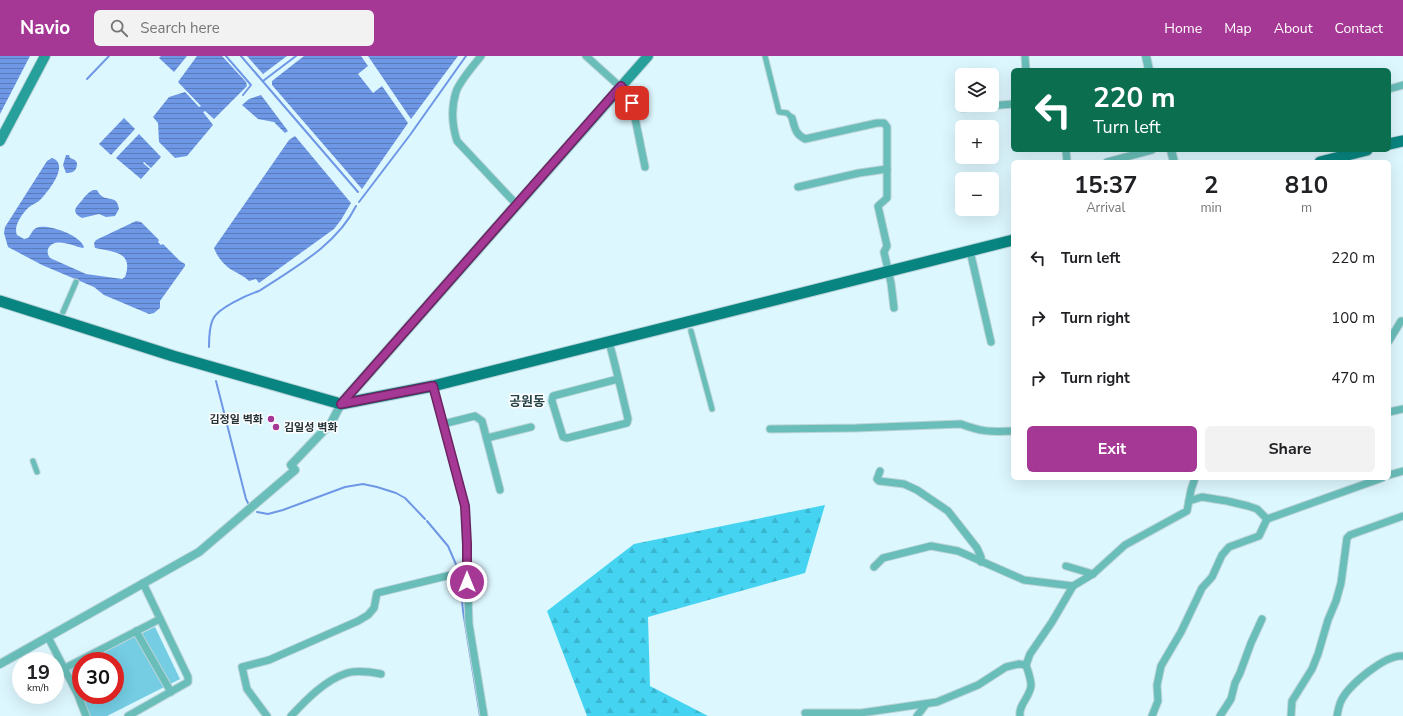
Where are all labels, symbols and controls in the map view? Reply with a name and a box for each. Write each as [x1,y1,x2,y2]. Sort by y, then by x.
search box [94,10,374,46]
text: Navio [20,15,70,41]
icon: search [108,17,130,39]
text: Search here [140,18,220,38]
text: Home [1164,19,1202,38]
text: Map [1224,19,1252,38]
text: About [1274,19,1313,38]
text: Contact [1335,19,1383,38]
map controls [955,68,999,216]
button: layers [955,68,999,112]
text: 220 m [1093,79,1176,117]
icon: left [1027,84,1079,136]
pin [615,86,649,120]
icon: arrive [621,92,643,114]
text: Turn left [1093,115,1161,139]
button: + [955,120,999,164]
text: 15:37 [1074,169,1137,201]
text: 2 [1204,169,1218,201]
text: 810 [1285,169,1328,201]
button: − [955,172,999,216]
text: Arrival [1086,199,1125,217]
text: min [1200,199,1222,217]
text: m [1301,199,1312,217]
icon: left [1027,247,1049,269]
text: Turn left [1061,248,1120,268]
text: 220 m [1331,248,1375,268]
icon: right [1027,307,1049,329]
text: Turn right [1061,308,1130,328]
text: 100 m [1331,308,1375,328]
icon: right [1027,367,1049,389]
text: Turn right [1061,368,1130,388]
text: 470 m [1331,368,1375,388]
district label: 공원동 [509,393,545,411]
place label: 김정일 벽화 [209,412,263,427]
marker: 김정일 벽화 [266,414,276,424]
place label: 김일성 벽화 [284,420,338,435]
marker: 김일성 벽화 [271,422,281,432]
button: Exit [1027,426,1197,472]
button: Share [1205,426,1375,472]
position arrow [446,561,488,603]
speed limit sign: 30 [72,652,124,704]
text: 19 [26,659,50,686]
text: km/h [27,681,49,695]

